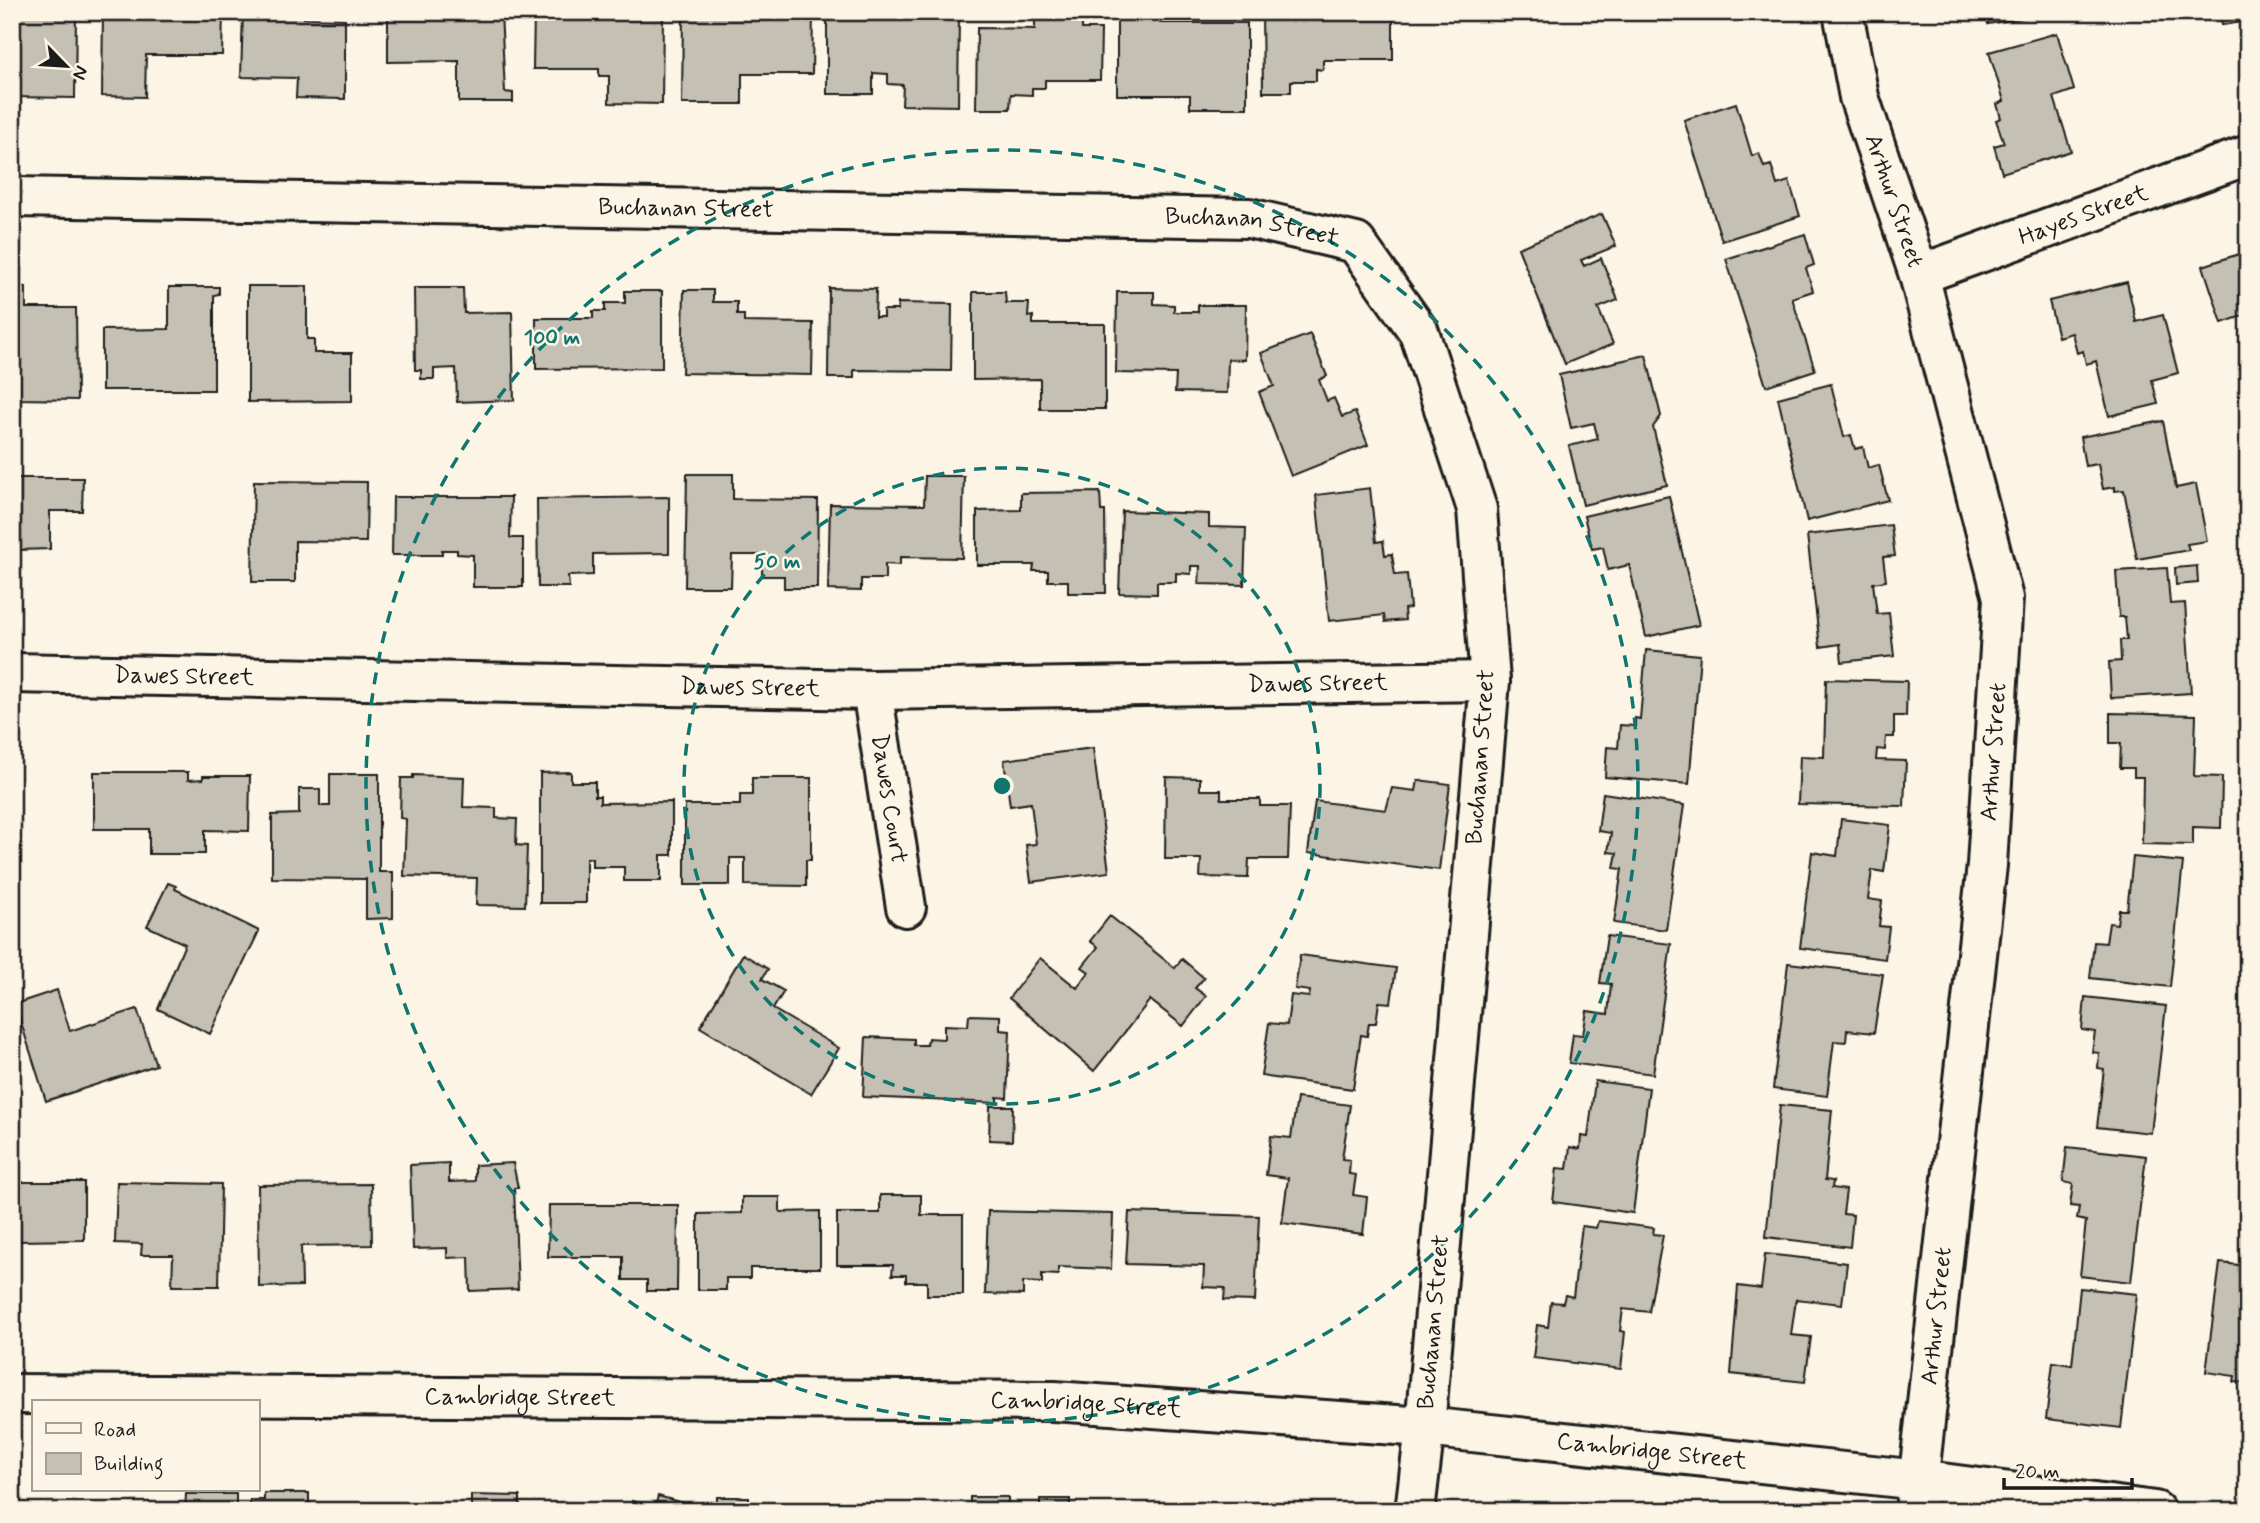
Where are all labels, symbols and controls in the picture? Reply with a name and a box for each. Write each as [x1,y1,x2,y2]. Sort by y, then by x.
north arrow [32,32,102,102]
text: N [66,62,94,84]
street label: Arthur Street [1857,130,1931,271]
street label: Hayes Street [2014,177,2153,253]
street label: Buchanan Street [598,191,774,225]
street label: Buchanan Street [1165,201,1342,254]
text: 100 m [524,324,580,352]
text: 50 m [754,548,801,576]
street label: Dawes Street [114,660,254,693]
street label: Dawes Street [1248,667,1388,700]
street label: Buchanan Street [1459,668,1503,846]
street label: Dawes Street [680,671,820,704]
street label: Arthur Street [1974,682,2014,822]
street label: Dawes Court [864,732,914,866]
centre of rings [990,774,1014,798]
street label: Buchanan Street [1411,1233,1457,1411]
street label: Arthur Street [1914,1245,1960,1387]
street label: Cambridge Street [424,1381,616,1415]
street label: Cambridge Street [990,1385,1182,1425]
legend [32,1400,259,1492]
text: Road [94,1416,136,1444]
street label: Cambridge Street [1555,1426,1748,1477]
scale bar [2004,1446,2132,1490]
text: Building [94,1450,164,1480]
text: 20 m [2015,1458,2060,1486]

